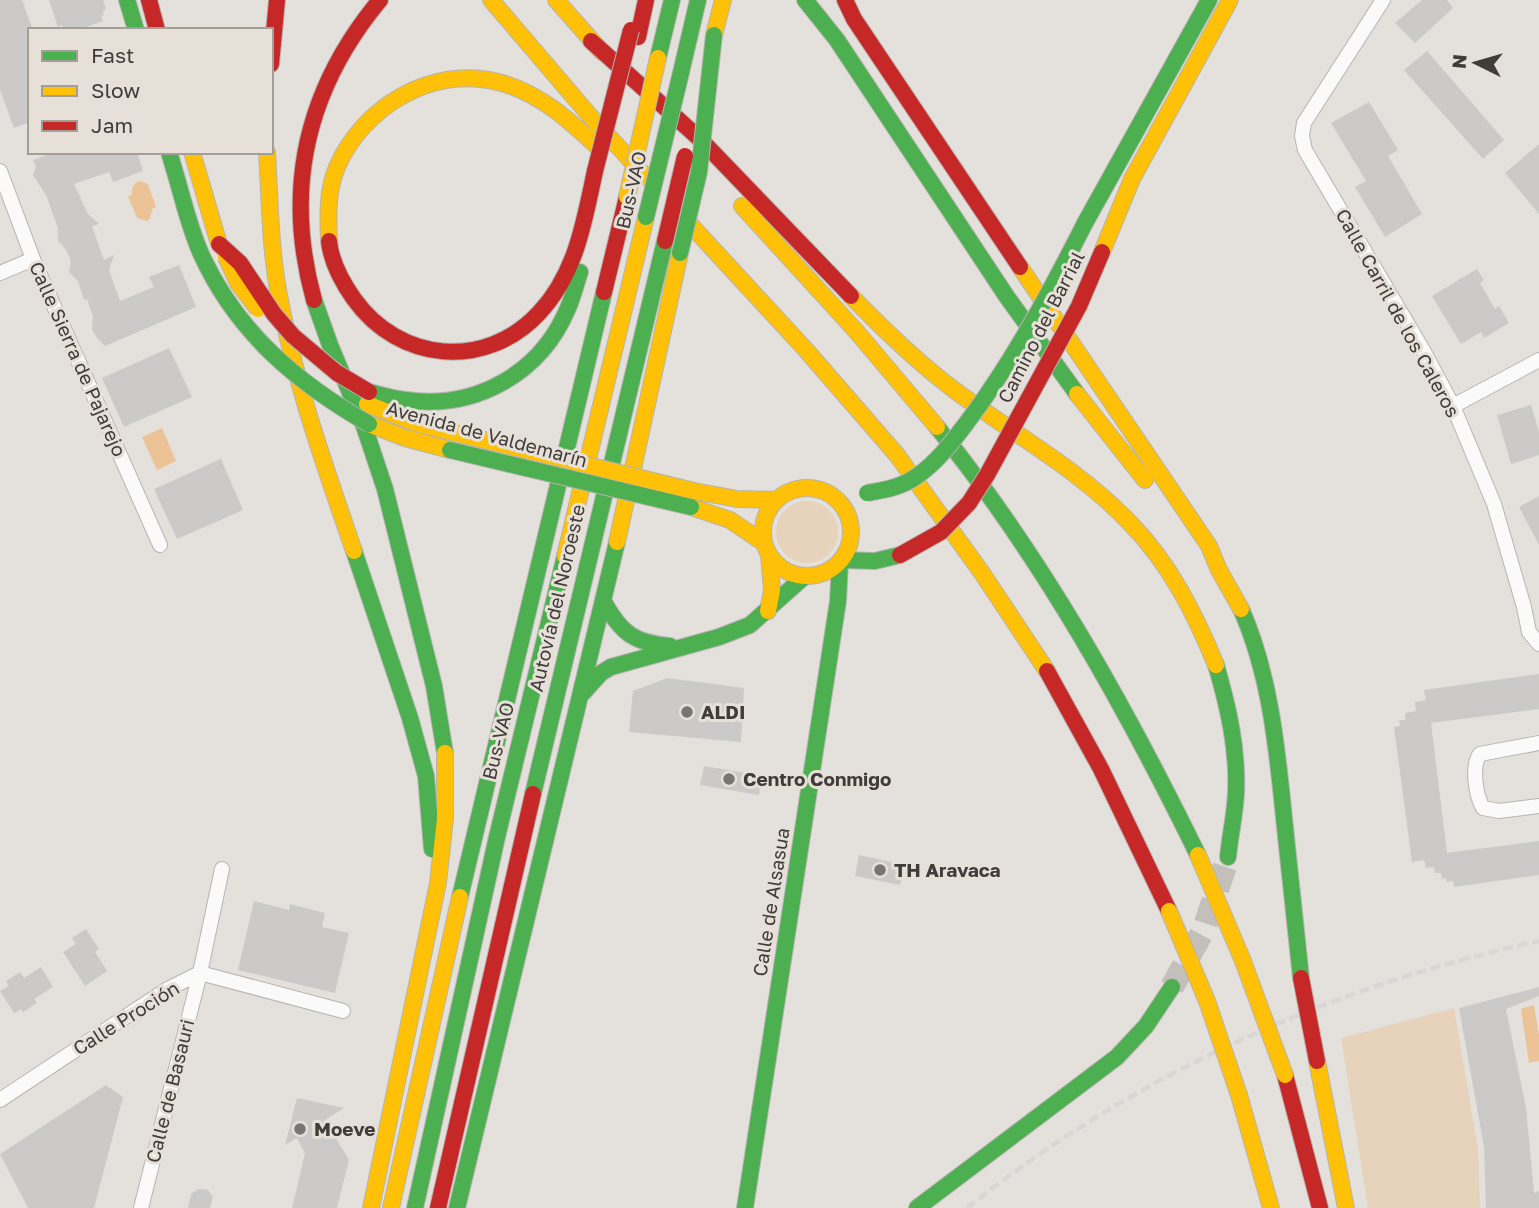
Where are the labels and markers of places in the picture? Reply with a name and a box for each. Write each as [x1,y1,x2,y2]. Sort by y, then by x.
place label: ALDI [701,700,745,723]
marker: ALDI [679,704,695,720]
place label: Centro Conmigo [743,767,891,790]
marker: Centro Conmigo [721,771,737,787]
place label: TH Aravaca [894,858,1001,881]
marker: TH Aravaca [872,862,888,878]
place label: Moeve [314,1117,375,1140]
marker: Moeve [292,1121,308,1137]

